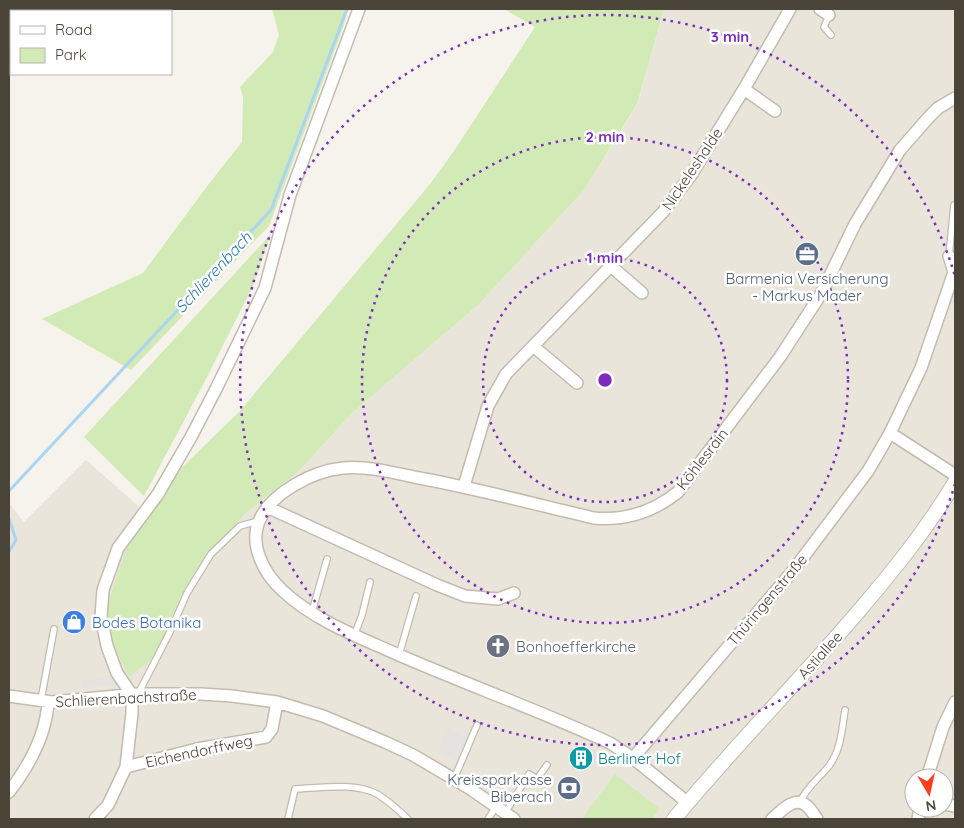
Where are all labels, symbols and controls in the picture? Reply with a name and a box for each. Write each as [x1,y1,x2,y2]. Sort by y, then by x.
legend [10,10,172,75]
text: Road [55,20,92,39]
text: 3 min [711,27,749,46]
text: Park [55,45,87,64]
street label: Nickeleshalde [657,124,727,214]
text: 2 min [585,127,625,146]
water label: Schlierenbach [170,227,256,317]
office icon: Barmenia Versicherung - Markus Mader [794,241,820,267]
text: 1 min [587,248,623,267]
place label: Barmenia Versicherung - Markus Mader [725,269,889,305]
centre of rings [596,371,614,389]
street label: Köhlesrain [672,424,732,494]
street label: Thüringenstraße [723,550,811,650]
shop icon: Bodes Botanika [61,609,87,635]
place label: Bodes Botanika [92,613,201,632]
street label: Astiallee [794,627,846,683]
church icon: Bonhoefferkirche [485,633,511,659]
place label: Bonhoefferkirche [516,637,636,656]
street label: Schlierenbachstraße [55,685,197,711]
street label: Eichendorffweg [144,730,254,772]
building icon: Berliner Hof [568,745,594,771]
place label: Berliner Hof [598,749,682,768]
north arrow [904,768,954,818]
place label: Kreissparkasse Biberach [447,770,552,806]
bank icon: Kreissparkasse Biberach [556,775,582,801]
text: N [925,796,938,816]

